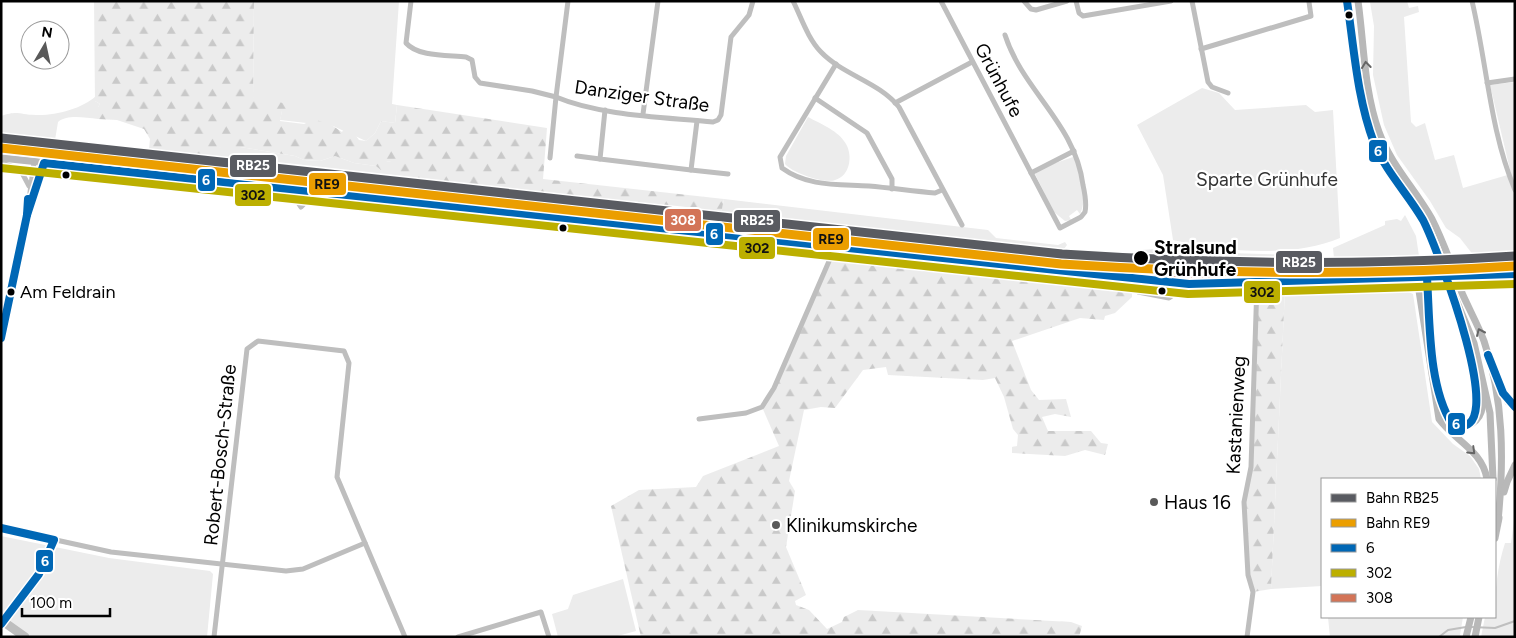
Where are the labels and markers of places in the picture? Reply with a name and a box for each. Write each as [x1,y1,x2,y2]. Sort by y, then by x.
unlabelled marker [1344,10,1354,20]
unlabelled marker [61,170,71,180]
unlabelled marker [558,223,568,233]
place label: Stralsund Grünhufe [1154,236,1237,281]
marker: Stralsund Grünhufe [1132,249,1150,267]
place label: Am Feldrain [20,281,115,303]
unlabelled marker [1157,286,1167,296]
marker: Am Feldrain [6,287,16,297]
place label: Haus 16 [1164,491,1231,514]
marker: Haus 16 [1148,496,1160,508]
place label: Klinikumskirche [786,514,917,537]
marker: Klinikumskirche [770,519,782,531]

